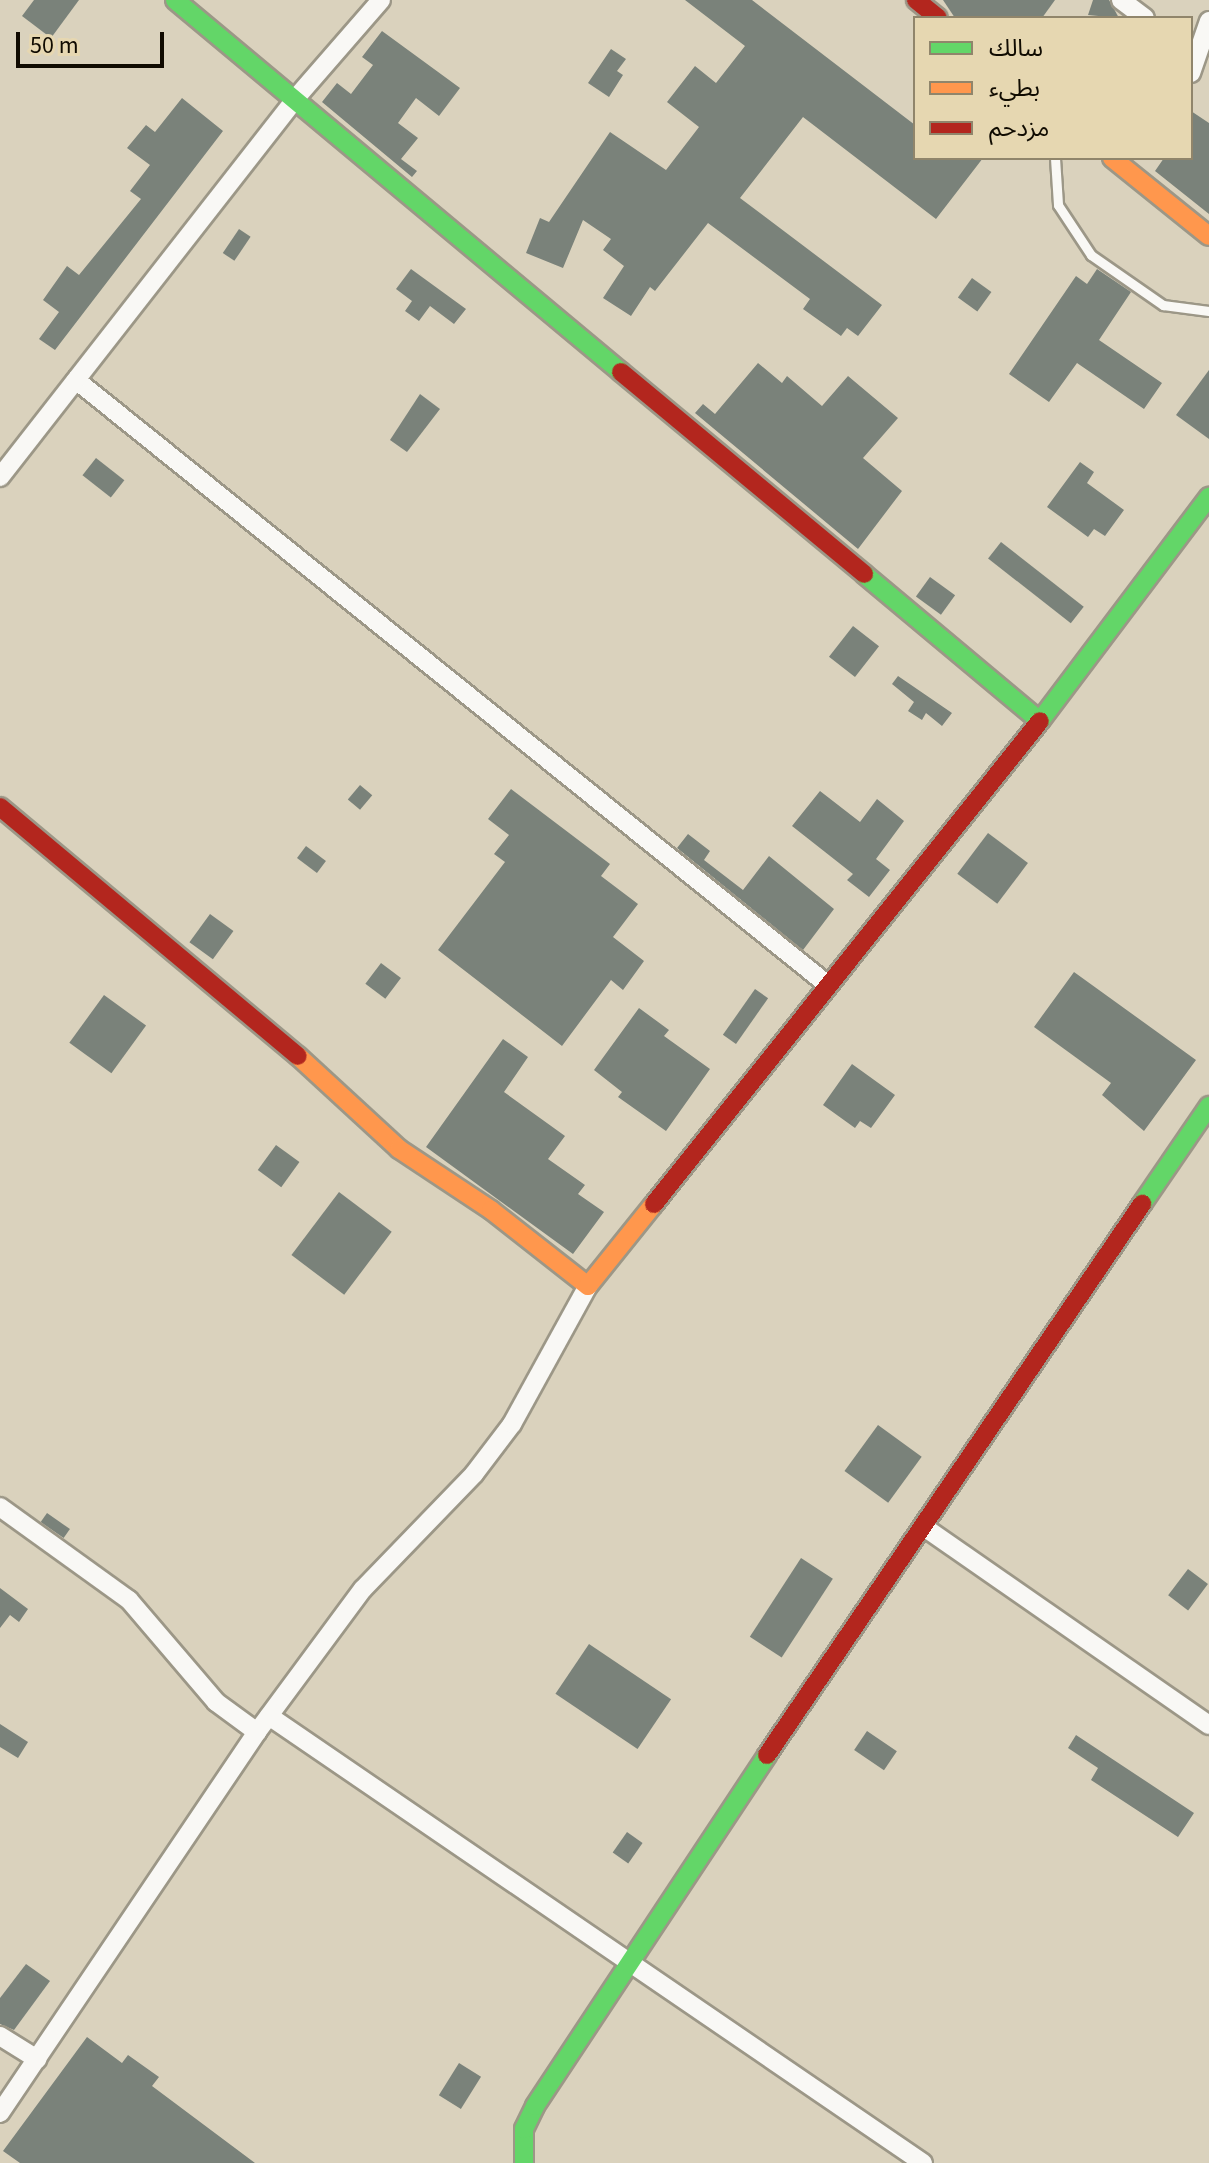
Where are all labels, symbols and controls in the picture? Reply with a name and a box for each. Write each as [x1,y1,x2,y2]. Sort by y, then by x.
scale bar [20,16,168,66]
legend [913,16,1193,160]
text: 50 m [30,28,79,63]
text: سالك [989,31,1043,66]
text: بطيء [989,71,1040,106]
text: مزدحم [989,111,1049,146]

